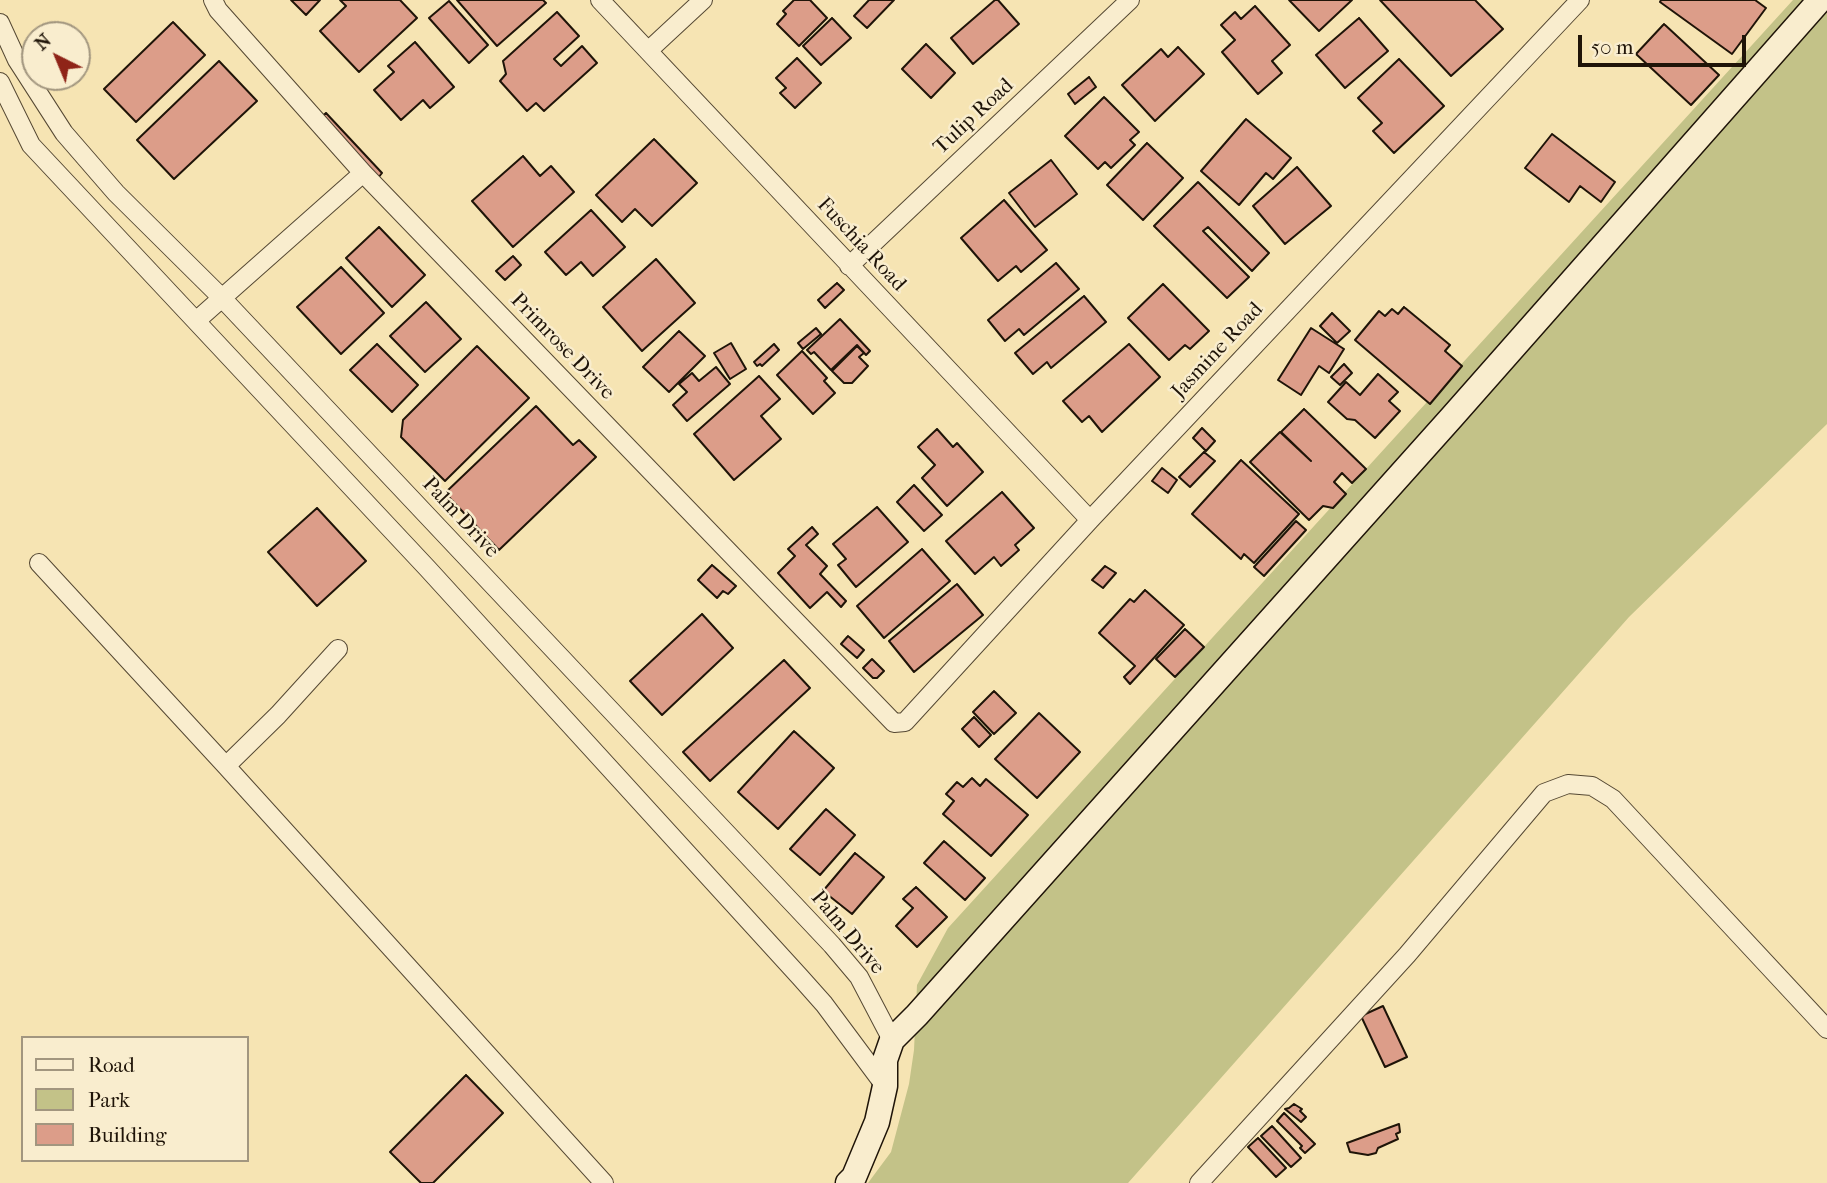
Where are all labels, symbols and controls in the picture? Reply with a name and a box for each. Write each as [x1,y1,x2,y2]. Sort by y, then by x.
north arrow [21,21,91,91]
scale bar [1582,21,1750,65]
text: N [30,29,56,55]
text: 50 m [1591,35,1634,59]
street label: Tulip Road [929,74,1019,160]
street label: Fuschia Road [811,193,911,297]
street label: Primrose Drive [505,288,619,406]
street label: Jasmine Road [1167,298,1269,404]
street label: Palm Drive [416,472,504,564]
street label: Palm Drive [805,886,889,980]
legend [21,1036,248,1162]
text: Road [88,1053,135,1077]
text: Park [88,1088,130,1112]
text: Building [88,1123,166,1147]

